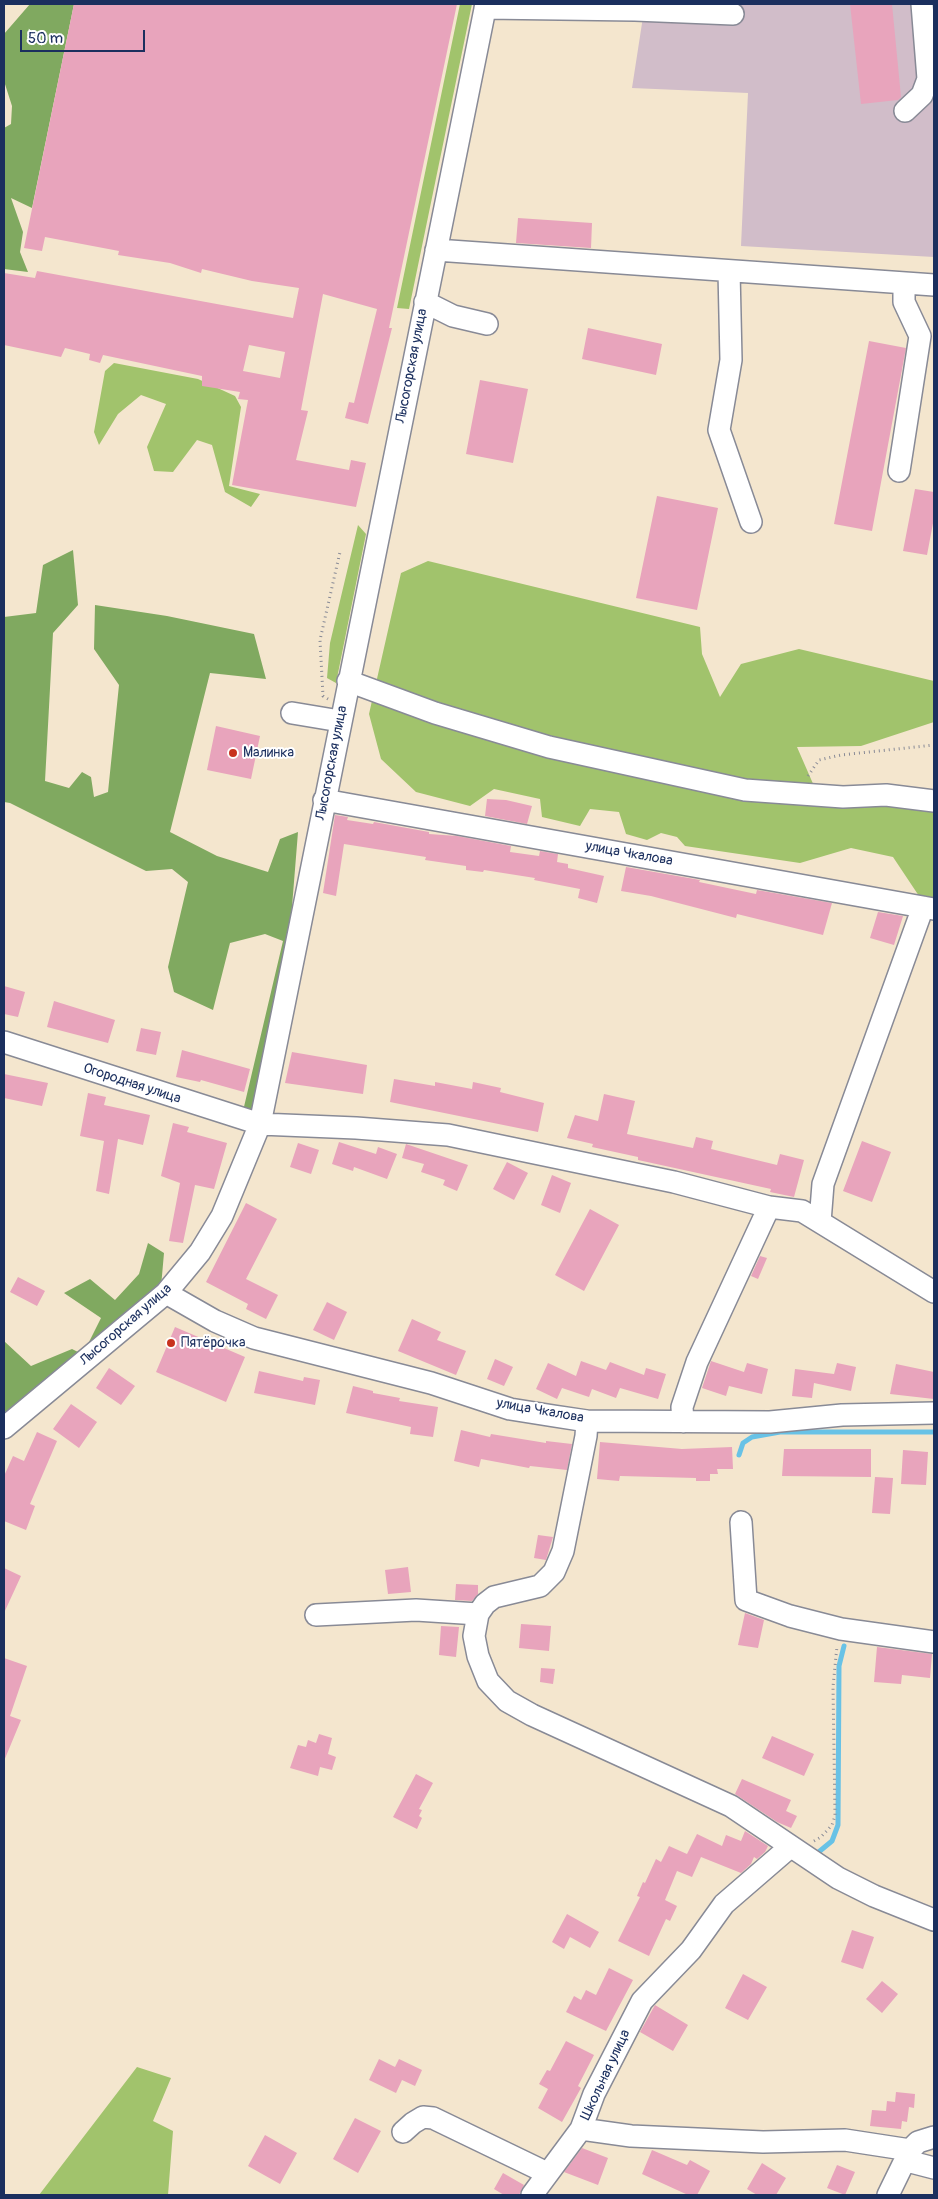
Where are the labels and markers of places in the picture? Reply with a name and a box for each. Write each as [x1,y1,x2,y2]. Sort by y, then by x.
place label: Малинка [243,745,294,761]
marker: Малинка [227,747,239,759]
place label: Пятёрочка [181,1335,245,1351]
marker: Пятёрочка [165,1337,177,1349]

